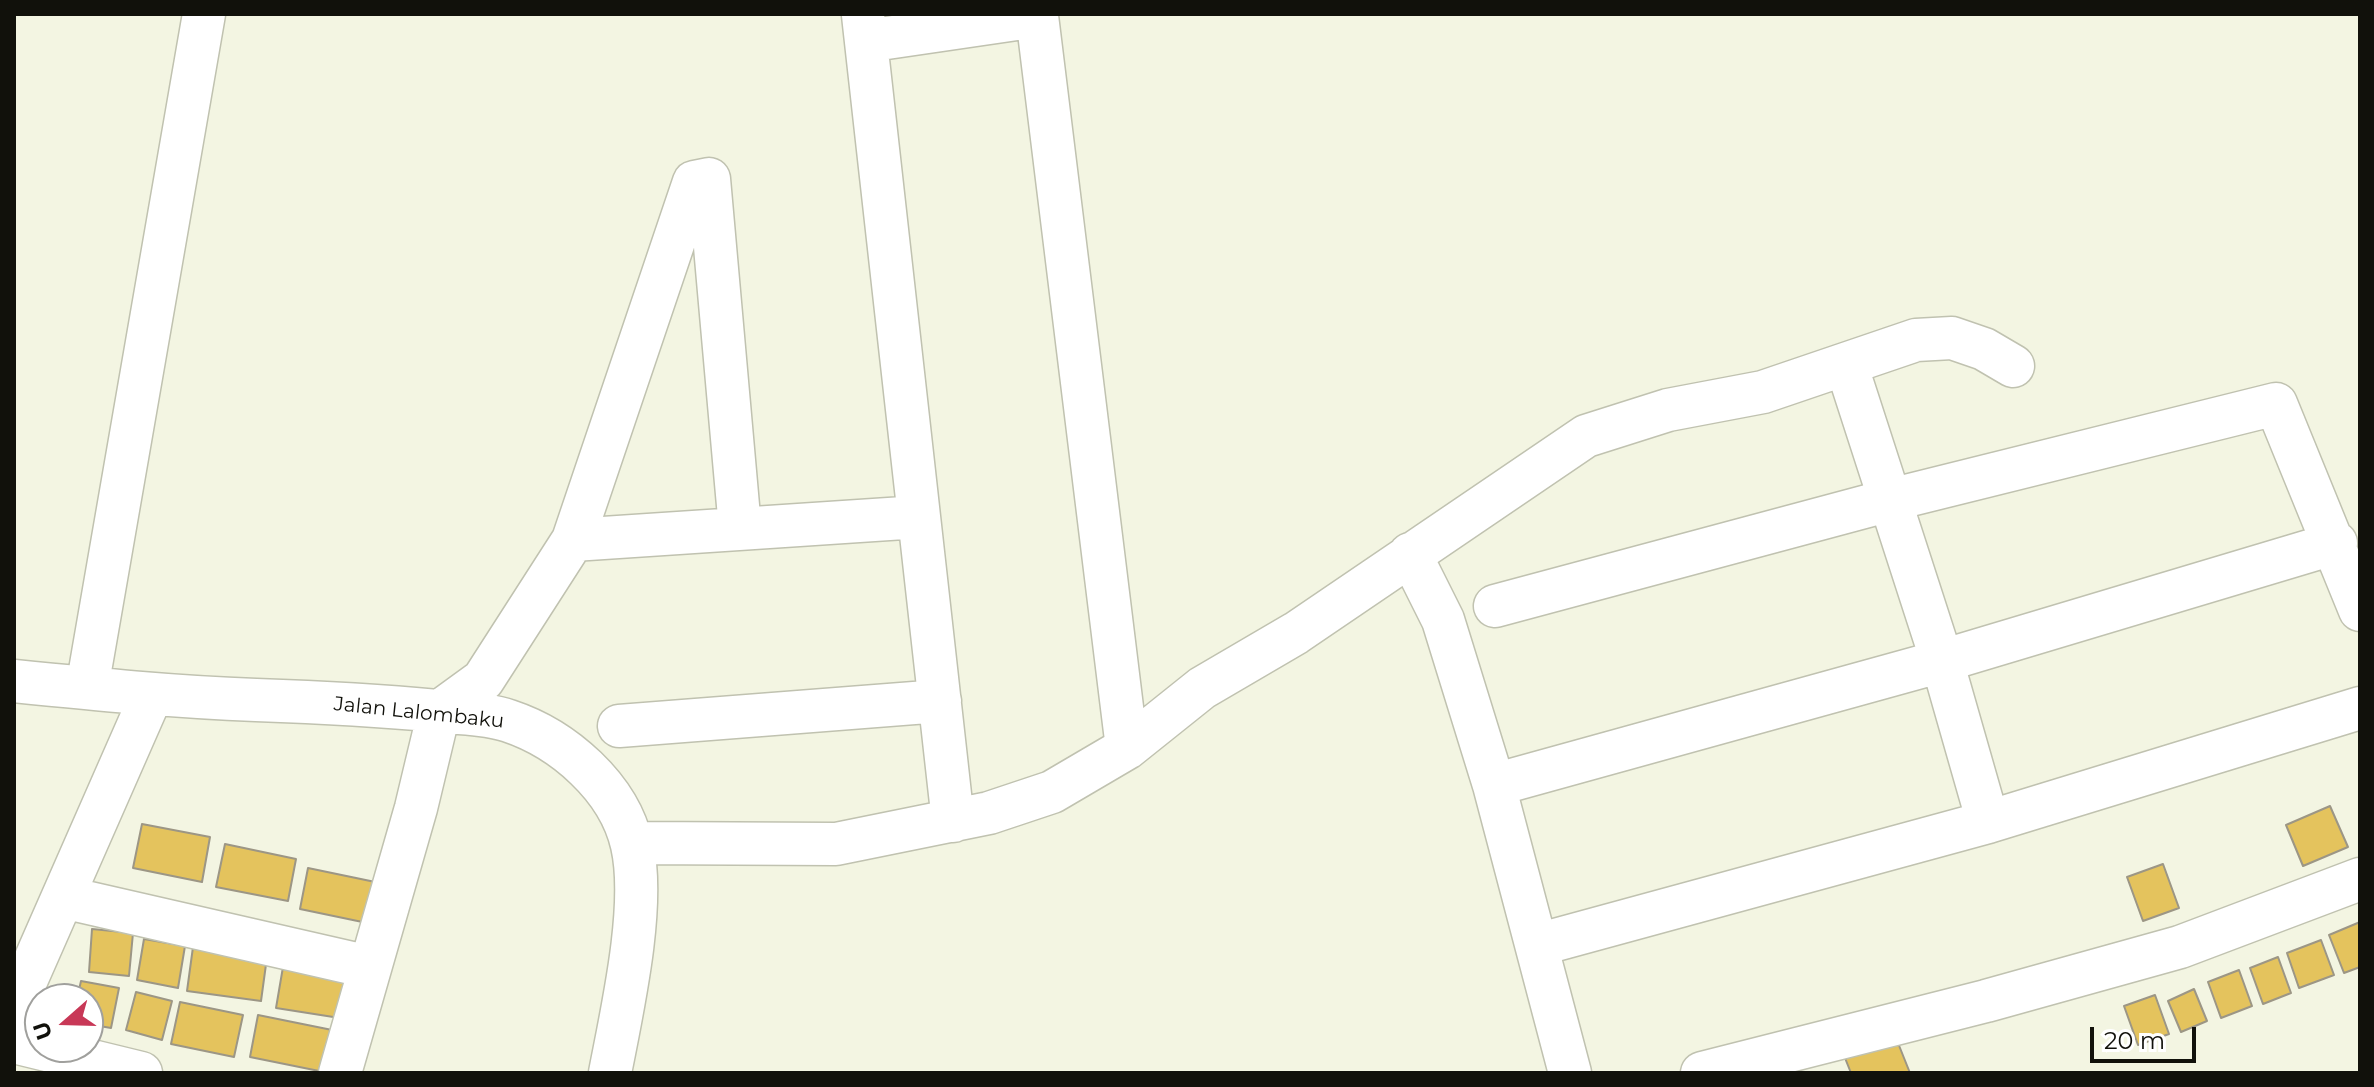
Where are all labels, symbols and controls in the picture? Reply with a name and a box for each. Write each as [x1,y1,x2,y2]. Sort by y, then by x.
street label: Jalan Lalombaku [333,692,505,734]
north arrow [24,983,104,1063]
scale bar [2094,1011,2200,1061]
text: U [27,1018,59,1043]
text: 20 m [2104,1026,2165,1055]

